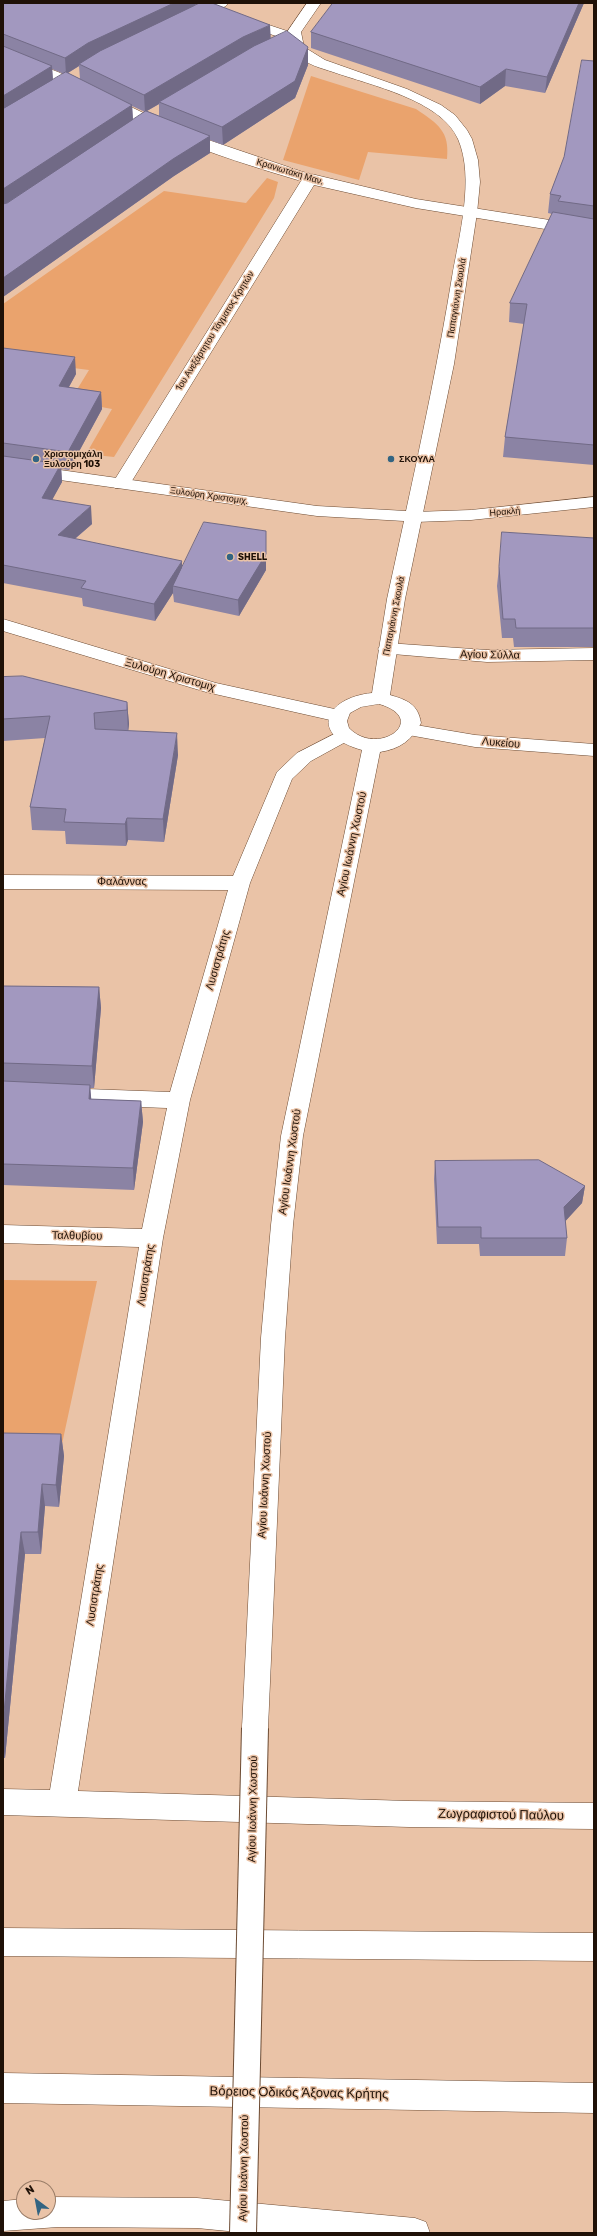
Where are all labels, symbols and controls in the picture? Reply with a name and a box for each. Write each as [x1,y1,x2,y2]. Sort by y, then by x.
street label: Κρανιωτάκη Μαν. [255,157,325,187]
street label: Παπαγιάννη Σκουλά [445,257,469,339]
street label: 1ου Ανεξάρτητου Τάγματος Κρητών [174,269,256,393]
place label: Χριστομιχάλη Ξυλούρη 103 [44,449,102,470]
marker: Χριστομιχάλη Ξυλούρη 103 [31,454,41,464]
marker: ΣΚΟΥΛΑ [386,454,396,464]
place label: ΣΚΟΥΛΑ [399,454,435,464]
street label: Ξυλούρη Χριστομιχ. [169,485,249,507]
street label: Ηρακλή [489,505,521,519]
marker: SHELL [225,552,235,562]
place label: SHELL [238,552,267,562]
street label: Παπαγιάννη Σκουλά [381,576,407,656]
street label: Αγίου Σύλλα [460,648,520,662]
street label: Ξυλούρη Χριστομιχ [123,656,217,694]
street label: Λυκείου [481,735,521,751]
street label: Αγίου Ιωάννη Χωστού [334,790,370,898]
street label: Φαλάννας [97,875,147,889]
street label: Λυσιστράτης [203,928,233,992]
street label: Αγίου Ιωάννη Χωστού [276,1108,304,1216]
street label: Ταλθυβίου [52,1229,102,1243]
street label: Λυσιστράτης [135,1243,157,1307]
street label: Αγίου Ιωάννη Χωστού [256,1431,274,1539]
street label: Λυσιστράτης [84,1563,106,1627]
street label: Αγίου Ιωάννη Χωστού [245,1756,261,1862]
street label: Ζωγραφιστού Παύλου [438,1806,564,1824]
street label: Βόρειος Οδικός Άξονας Κρήτης [210,2084,388,2102]
street label: Αγίου Ιωάννη Χωστού [236,2115,252,2221]
north arrow [16,2180,56,2220]
text: N [23,2183,37,2198]

